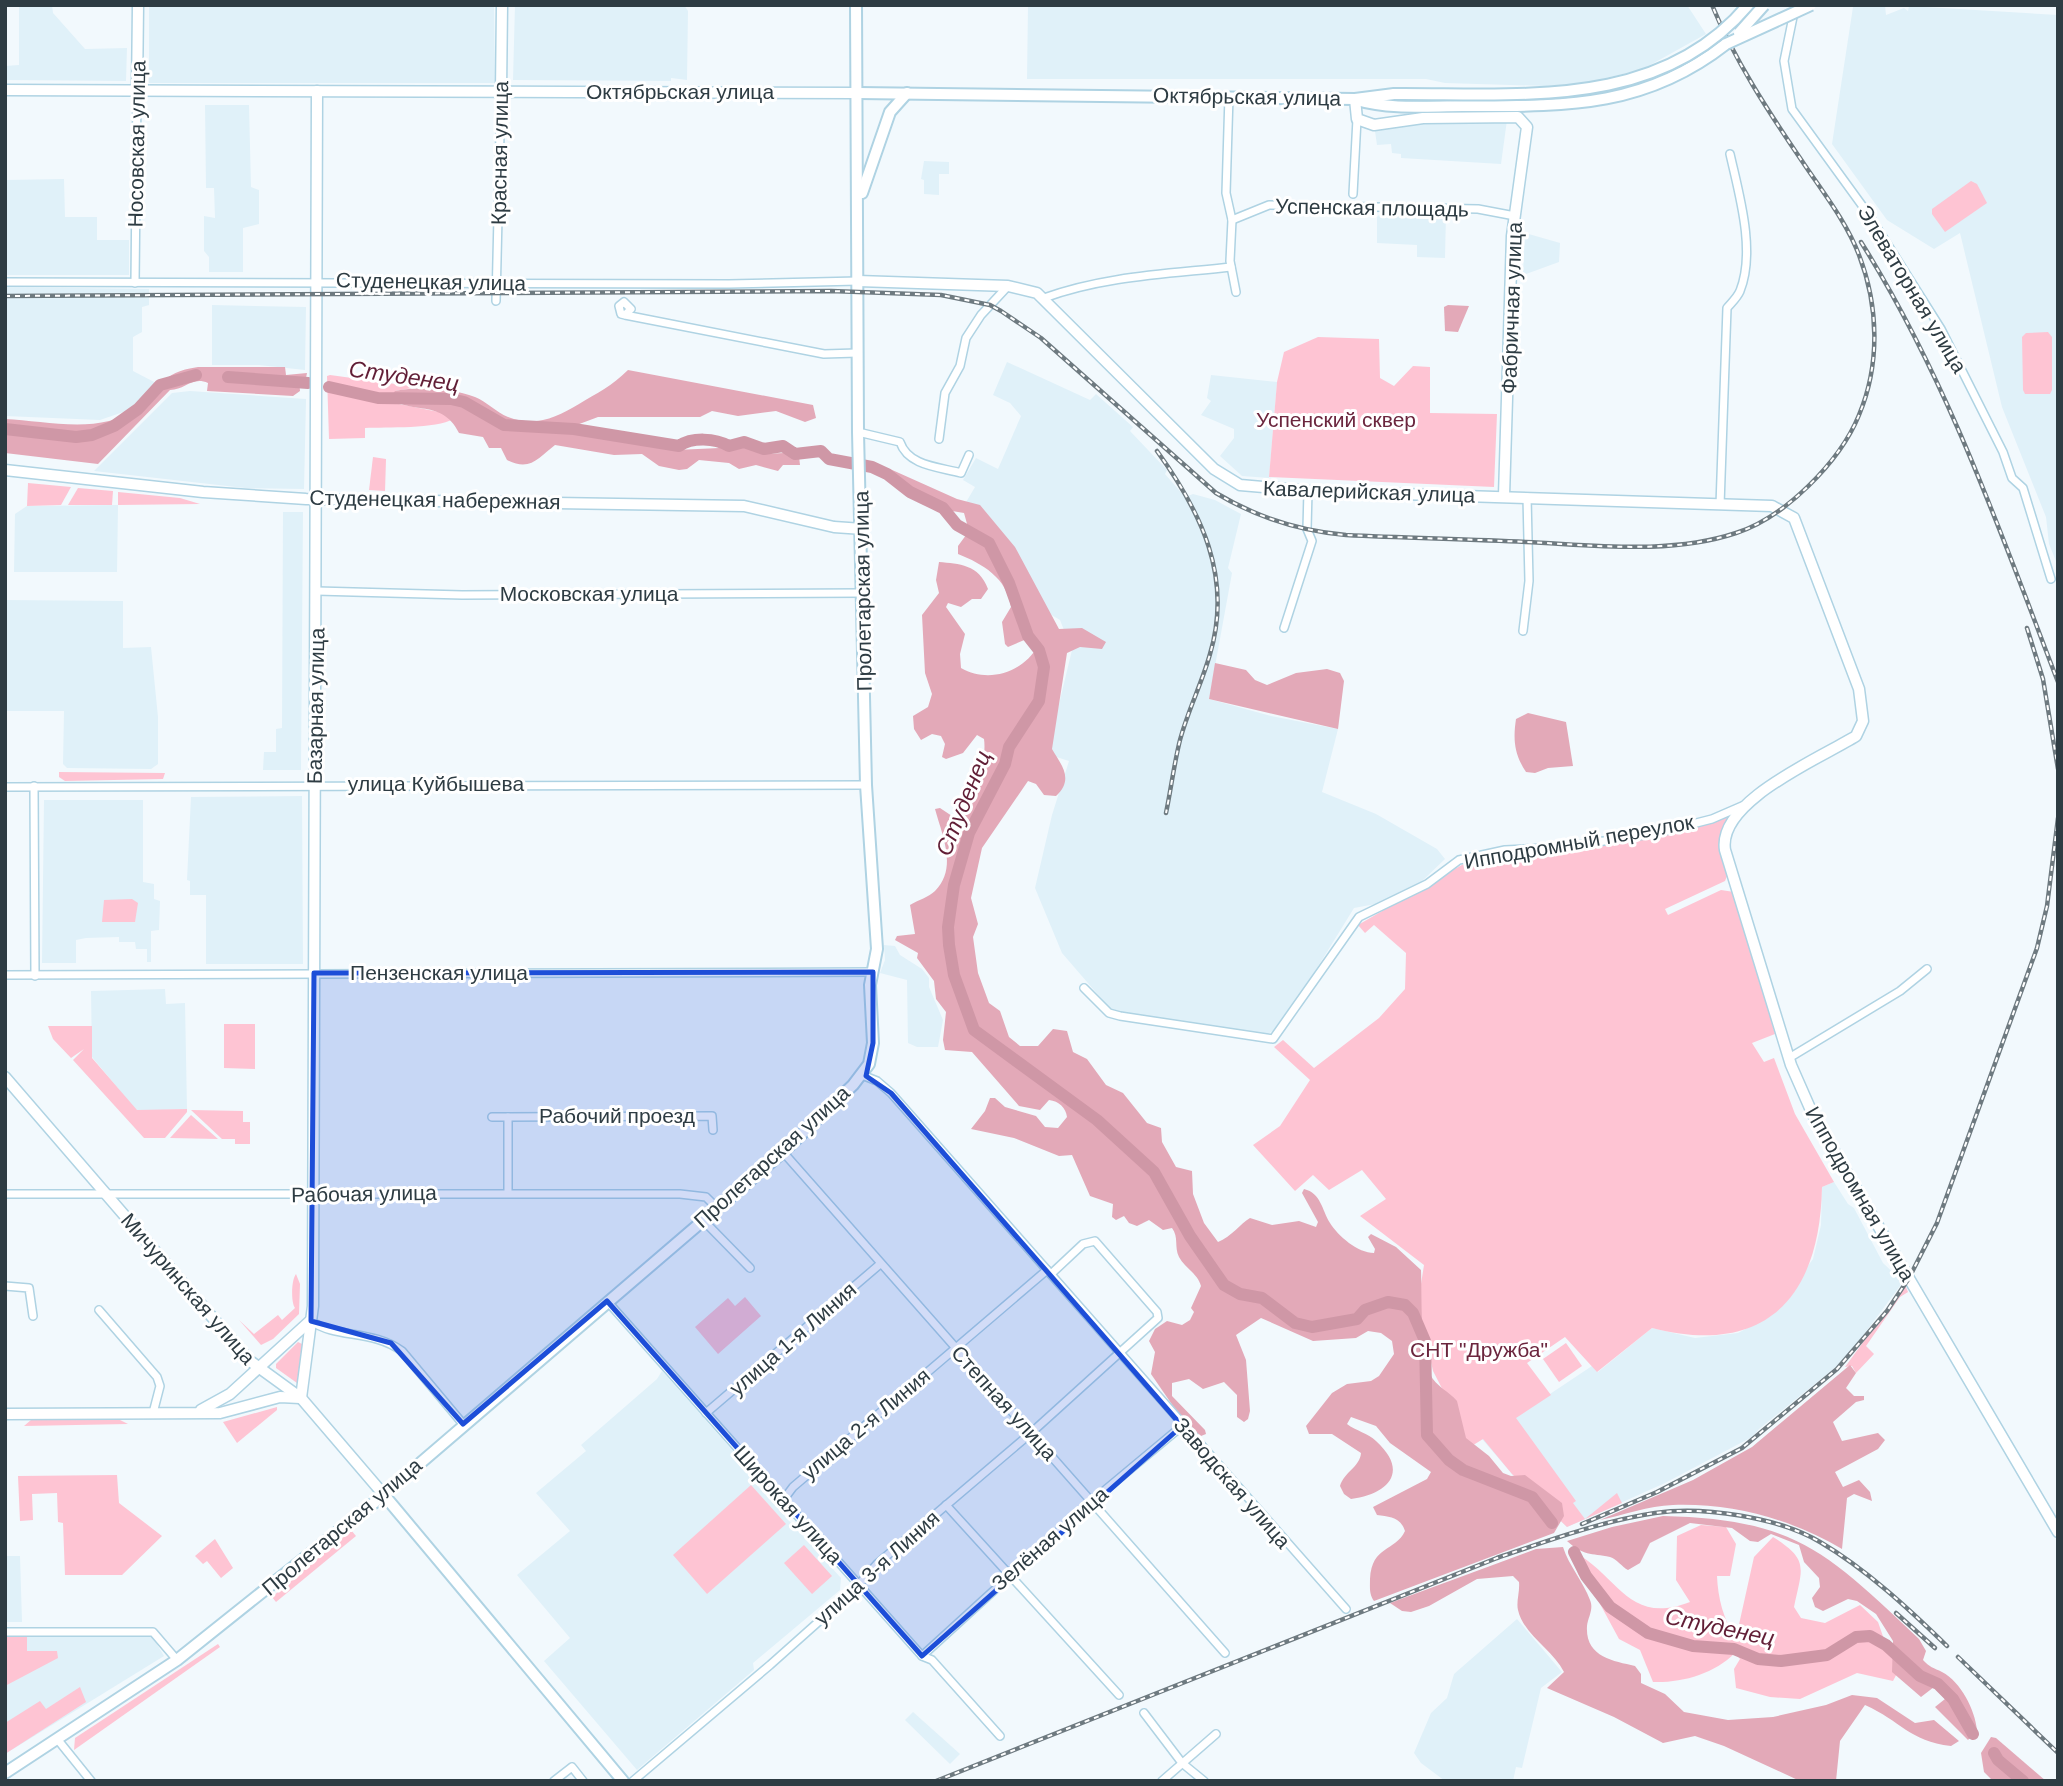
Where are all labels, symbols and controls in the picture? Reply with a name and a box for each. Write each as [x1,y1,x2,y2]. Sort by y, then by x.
street label: Носовская улица [124,60,149,228]
street label: Красная улица [487,80,512,225]
street label: Октябрьская улица [586,80,774,103]
street label: Октябрьская улица [1153,83,1342,110]
street label: Успенская площадь [1275,194,1469,221]
street label: Элеваторная улица [1853,201,1972,377]
street label: Фабричная улица [1497,221,1526,394]
street label: Студенецкая улица [336,268,527,295]
water label: Студенец [347,355,461,397]
park label: Успенский сквер [1256,408,1416,431]
street label: Кавалерийская улица [1263,476,1476,507]
street label: Студенецкая набережная [309,486,561,513]
street label: Пролетарская улица [849,490,876,692]
street label: Московская улица [500,582,679,605]
street label: Базарная улица [303,627,328,784]
water label: Студенец [930,747,996,859]
street label: улица Куйбышева [348,772,524,795]
street label: Ипподромный переулок [1462,810,1696,873]
street label: Пензенская улица [350,961,528,984]
street label: Пролетарская улица [689,1081,854,1232]
street label: Ипподромная улица [1801,1103,1920,1285]
street label: Рабочий проезд [539,1104,695,1127]
street label: Рабочая улица [291,1181,437,1206]
street label: Мичуринская улица [117,1209,260,1369]
street label: улица 1-я Линия [725,1278,860,1400]
park label: СНТ "Дружба" [1410,1338,1548,1361]
street label: Степная улица [947,1341,1062,1465]
street label: улица 2-я Линия [797,1363,934,1484]
street label: Заводская улица [1169,1413,1296,1553]
street label: Широкая улица [729,1441,848,1569]
street label: Пролетарская улица [257,1453,426,1600]
street label: Зелёная улица [987,1482,1112,1595]
street label: улица 3-я Линия [810,1506,944,1630]
water label: Студенец [1663,1603,1777,1651]

